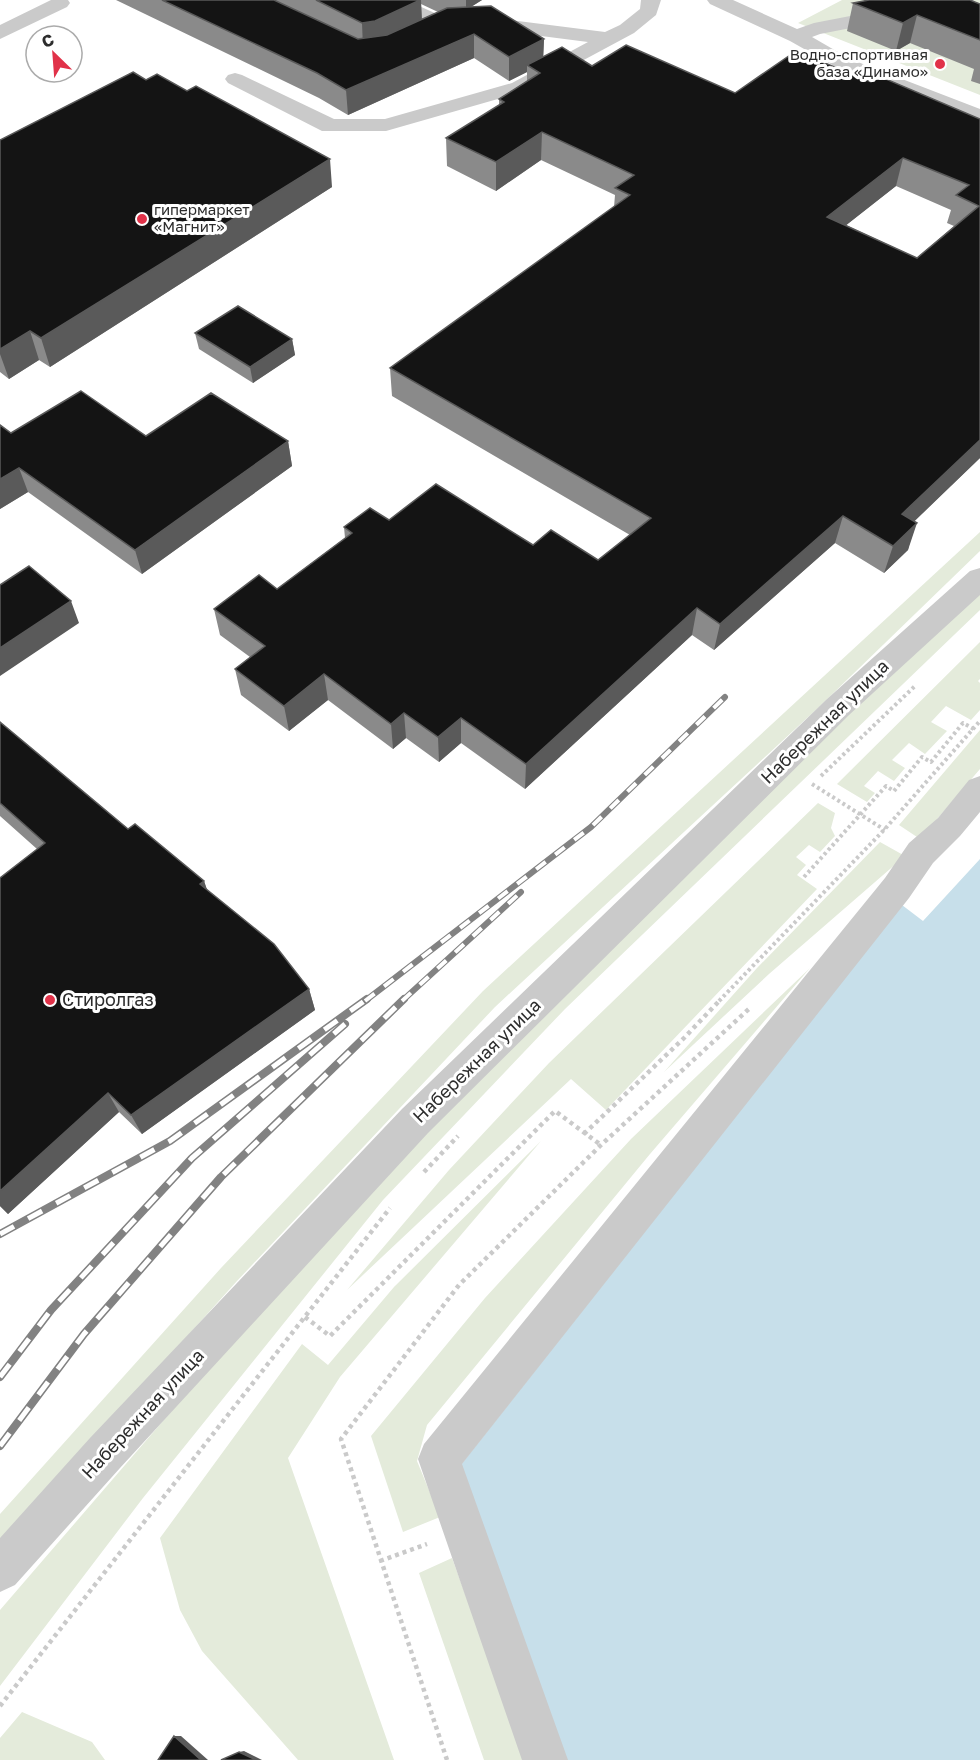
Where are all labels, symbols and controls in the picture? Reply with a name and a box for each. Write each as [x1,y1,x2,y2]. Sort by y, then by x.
north arrow [24,24,84,84]
text: С [38,29,57,52]
place label: Водно-спортивная база «Динамо» [790,45,928,80]
marker: Водно-спортивная база «Динамо» [933,57,947,71]
place label: гипермаркет «Магнит» [154,200,250,235]
marker: гипермаркет «Магнит» [135,212,149,226]
street label: Набережная улица [756,655,893,788]
place label: Стиролгаз [62,988,154,1010]
marker: Стиролгаз [43,993,57,1007]
street label: Набережная улица [408,994,545,1127]
street label: Набережная улица [77,1344,208,1483]

